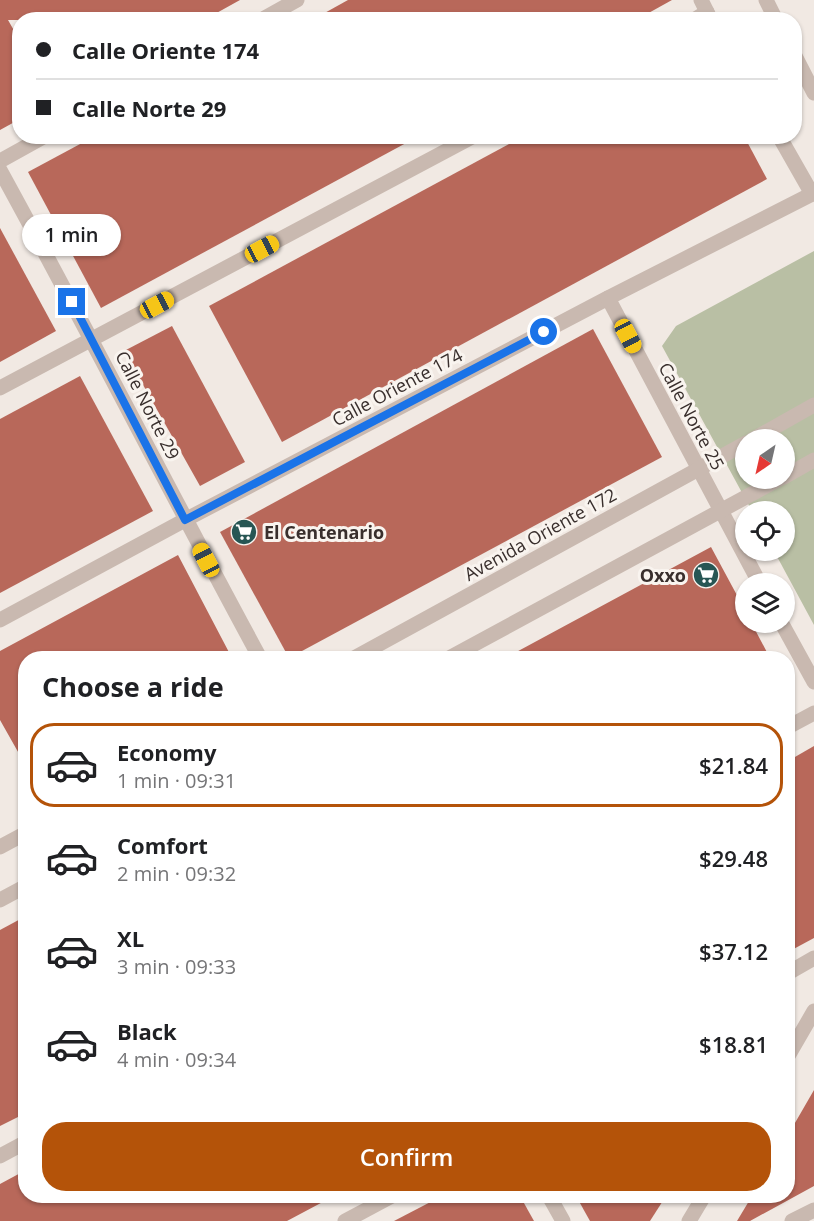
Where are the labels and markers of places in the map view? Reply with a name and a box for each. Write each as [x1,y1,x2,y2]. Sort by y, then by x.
supermarket icon: El Centenario [229,517,259,547]
place label: El Centenario [264,520,384,544]
supermarket icon: Oxxo [691,560,721,590]
place label: Oxxo [640,563,686,587]

